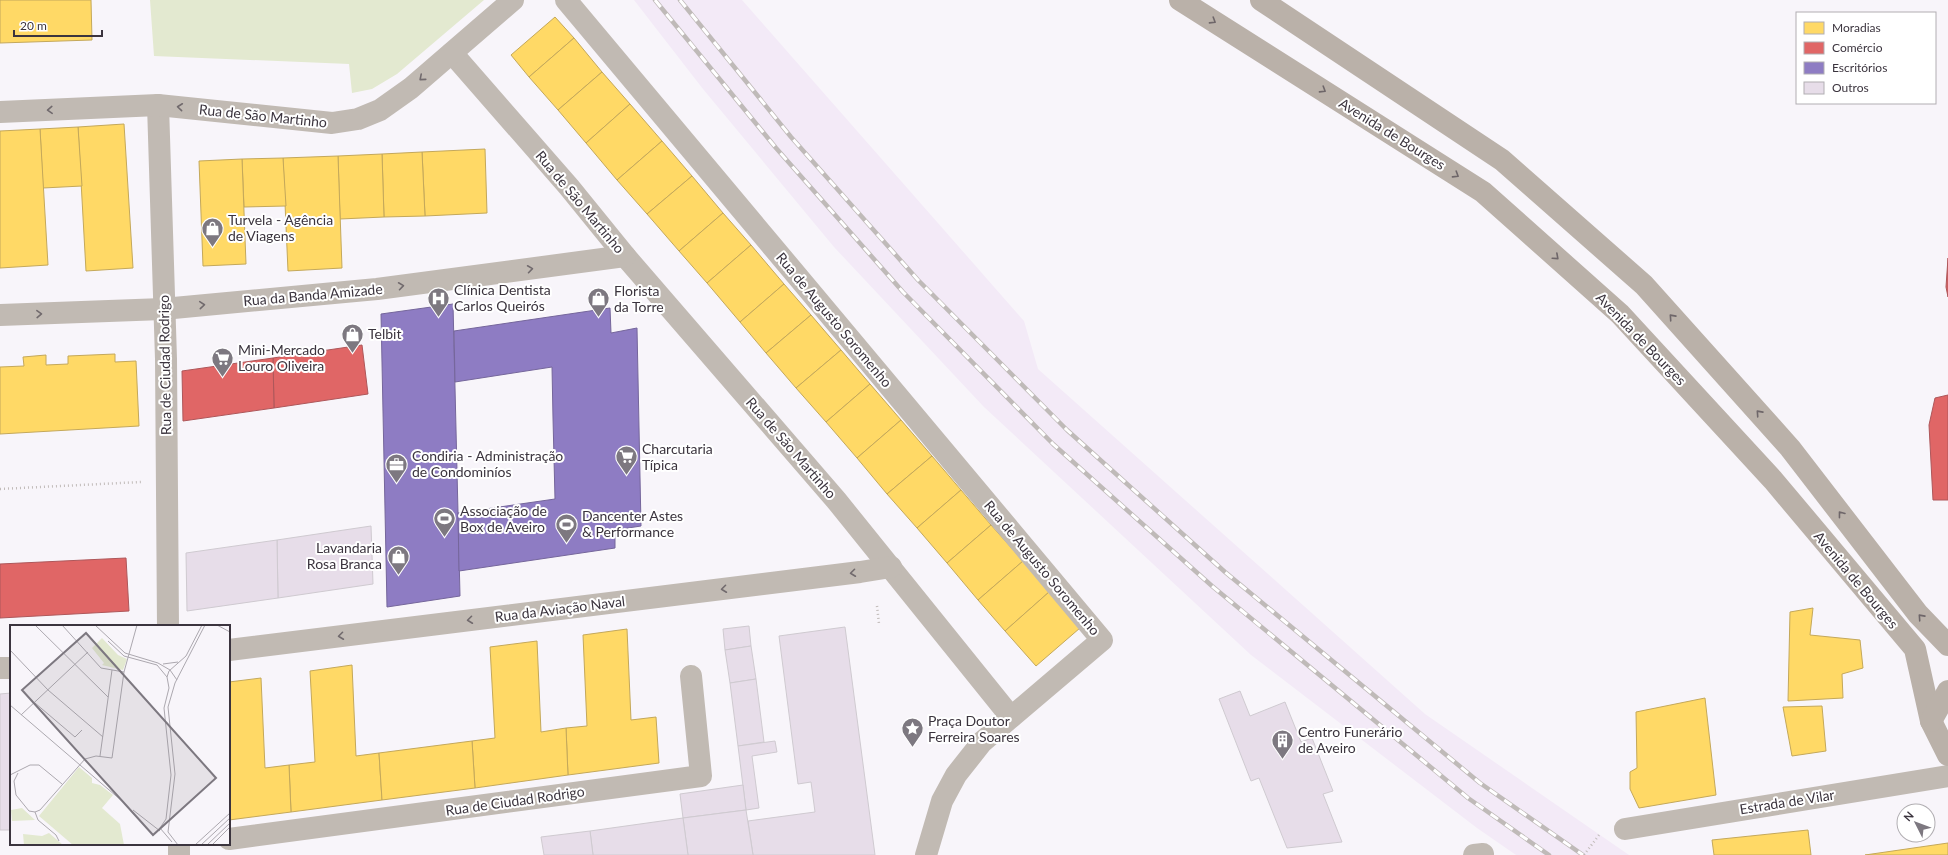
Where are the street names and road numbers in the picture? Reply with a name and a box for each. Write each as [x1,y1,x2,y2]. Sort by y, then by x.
street label: Avenida de Bourges [1336,94,1448,173]
street label: Rua de São Martinho [198,100,328,131]
street label: Rua de São Martinho [533,147,628,256]
street label: Rua de Augusto Soromenho [773,249,896,391]
street label: Rua da Banda Amizade [243,280,383,309]
street label: Avenida de Bourges [1593,289,1690,388]
street label: Rua de Ciudad Rodrigo [155,295,174,435]
street label: Rua de São Martinho [743,394,840,502]
street label: Rua de Augusto Soromenho [981,497,1104,639]
street label: Avenida de Bourges [1811,527,1902,632]
street label: Rua da Aviação Naval [494,592,626,625]
street label: Rua de Ciudad Rodrigo [444,782,586,819]
street label: Estrada de Vilar [1738,786,1836,817]

